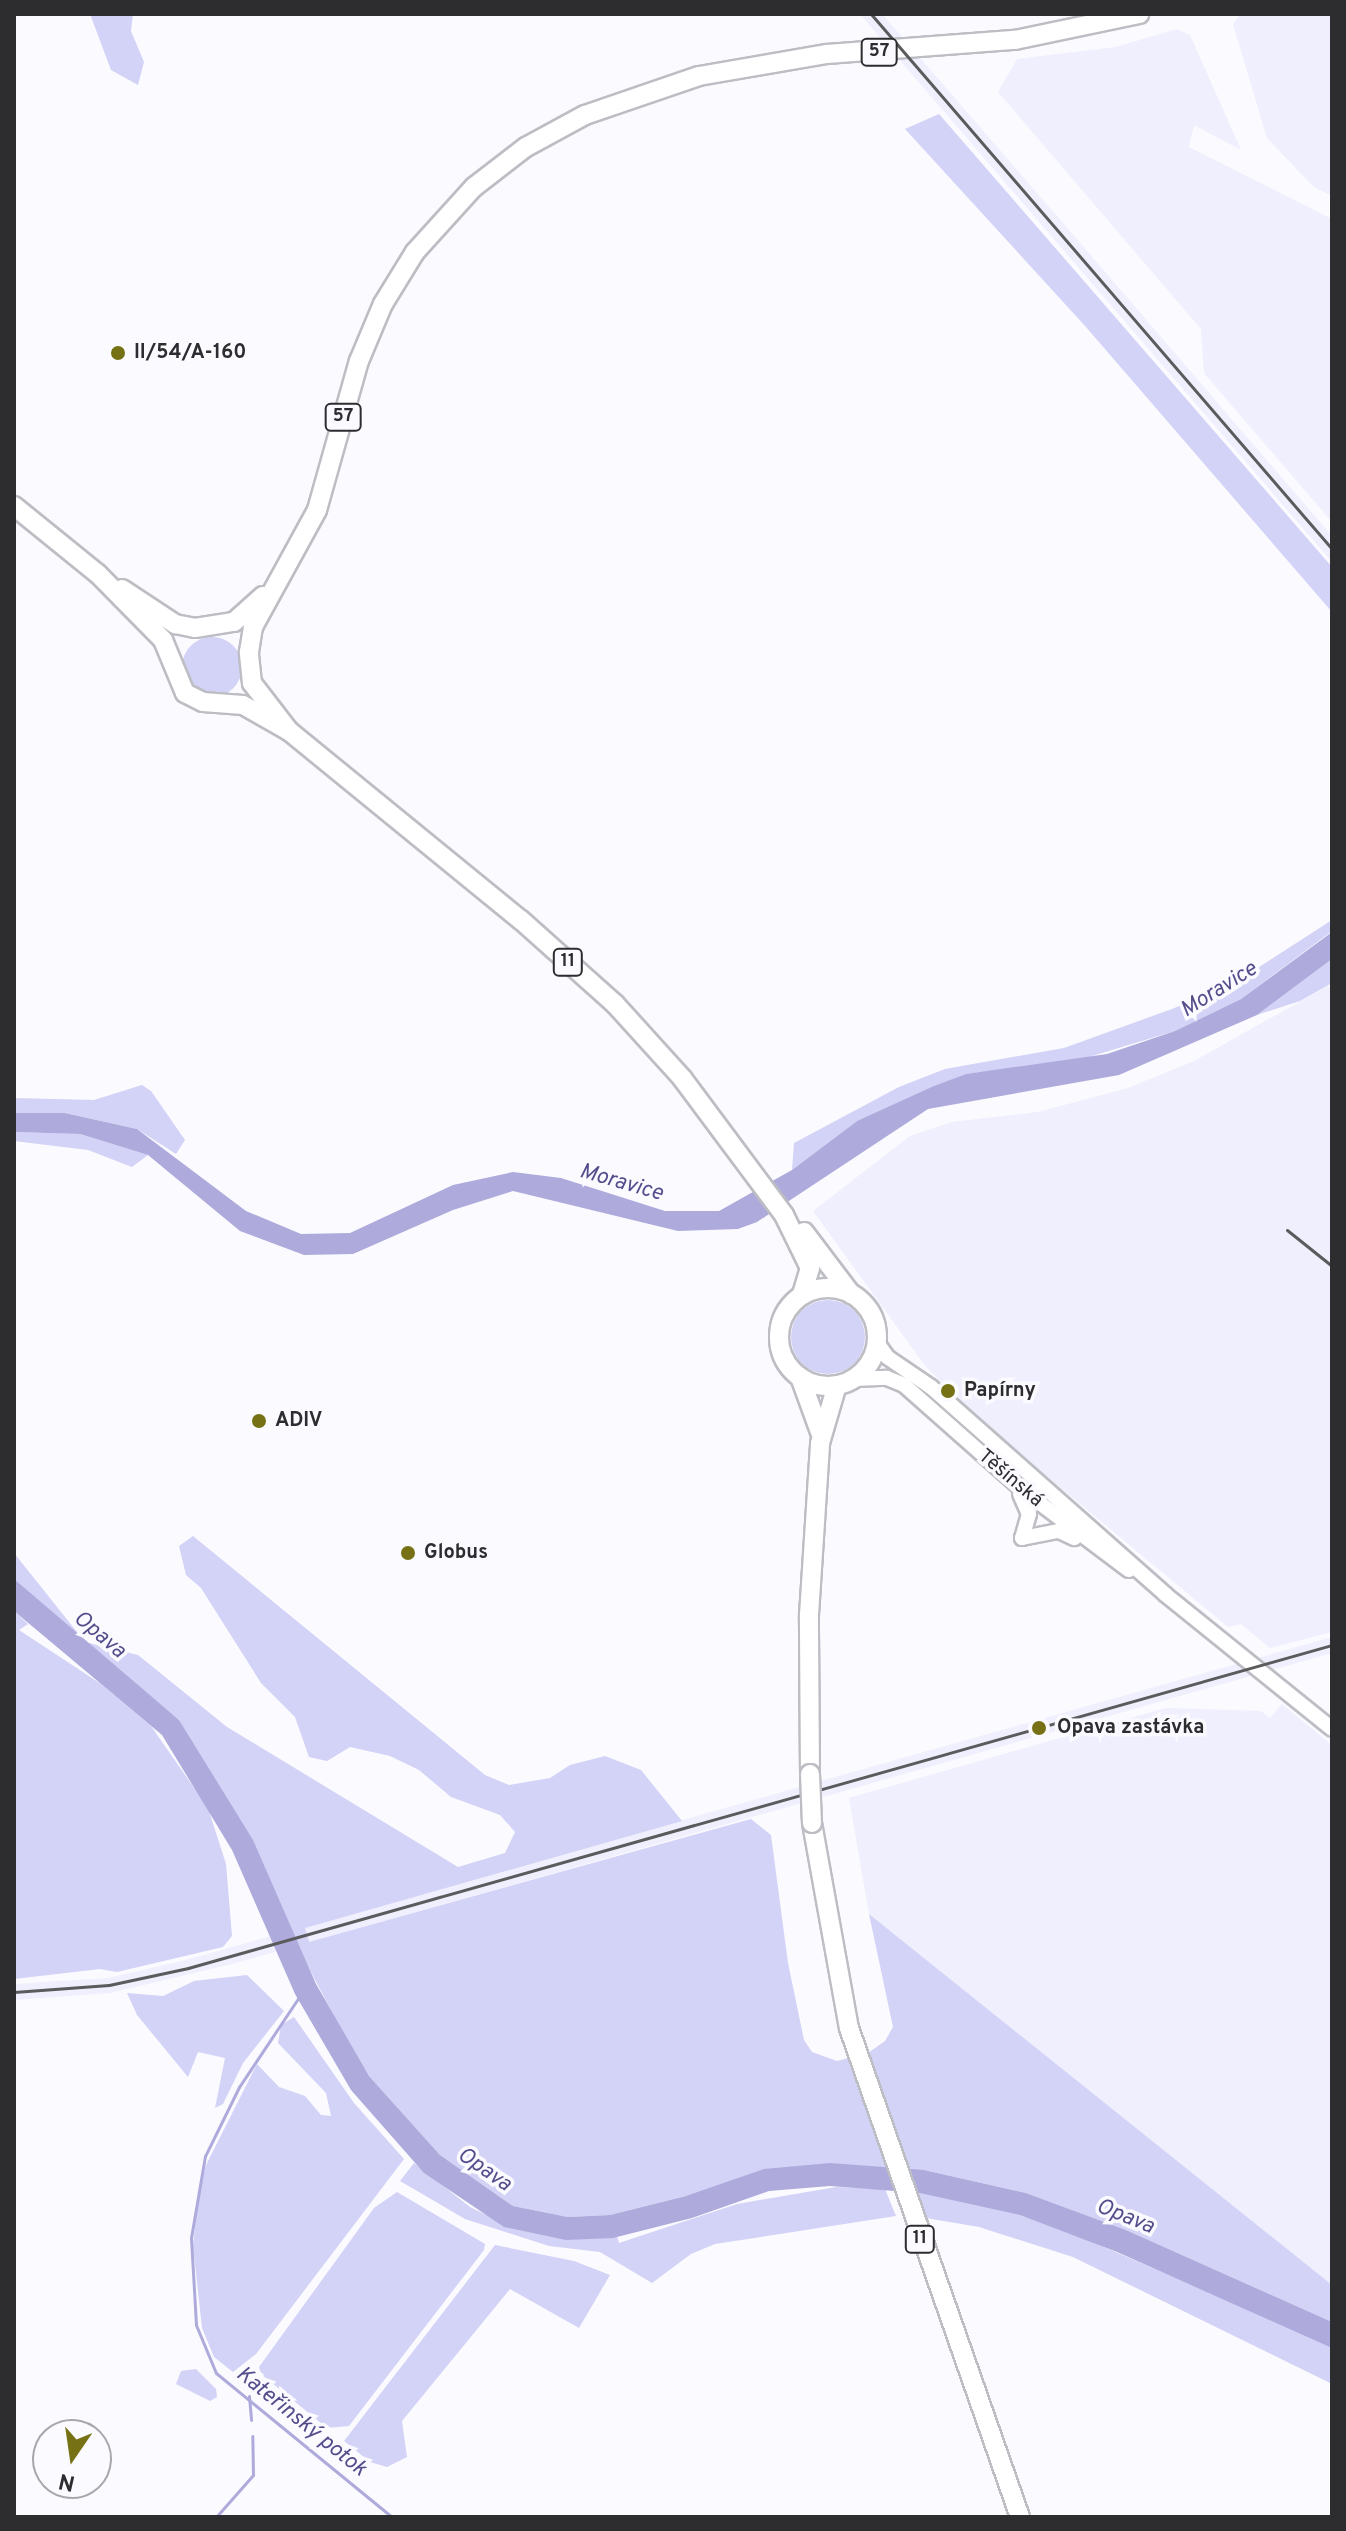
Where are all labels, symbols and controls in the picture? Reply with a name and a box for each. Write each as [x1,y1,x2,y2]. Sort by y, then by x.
road number: 57 [859,38,899,66]
place label: II/54/A-160 [134,341,246,365]
marker: II/54/A-160 [109,344,127,362]
road number: 57 [323,403,363,431]
road number: 11 [552,948,584,976]
water label: Moravice [1176,956,1262,1024]
water label: Moravice [576,1159,666,1207]
place label: Papírny [964,1379,1036,1403]
marker: Papírny [939,1382,957,1400]
place label: ADIV [275,1409,322,1433]
marker: ADIV [250,1412,268,1430]
street label: Těšínská [973,1445,1047,1513]
place label: Globus [424,1541,488,1565]
marker: Globus [399,1544,417,1562]
water label: Opava [67,1606,131,1664]
place label: Opava zastávka [1057,1716,1204,1740]
marker: Opava zastávka [1028,1717,1050,1739]
water label: Opava [452,2142,516,2198]
water label: Opava [1092,2193,1158,2241]
road number: 11 [904,2225,936,2253]
water label: Kateřinský potok [230,2361,372,2483]
north arrow [32,2419,112,2499]
text: N [56,2466,78,2496]

